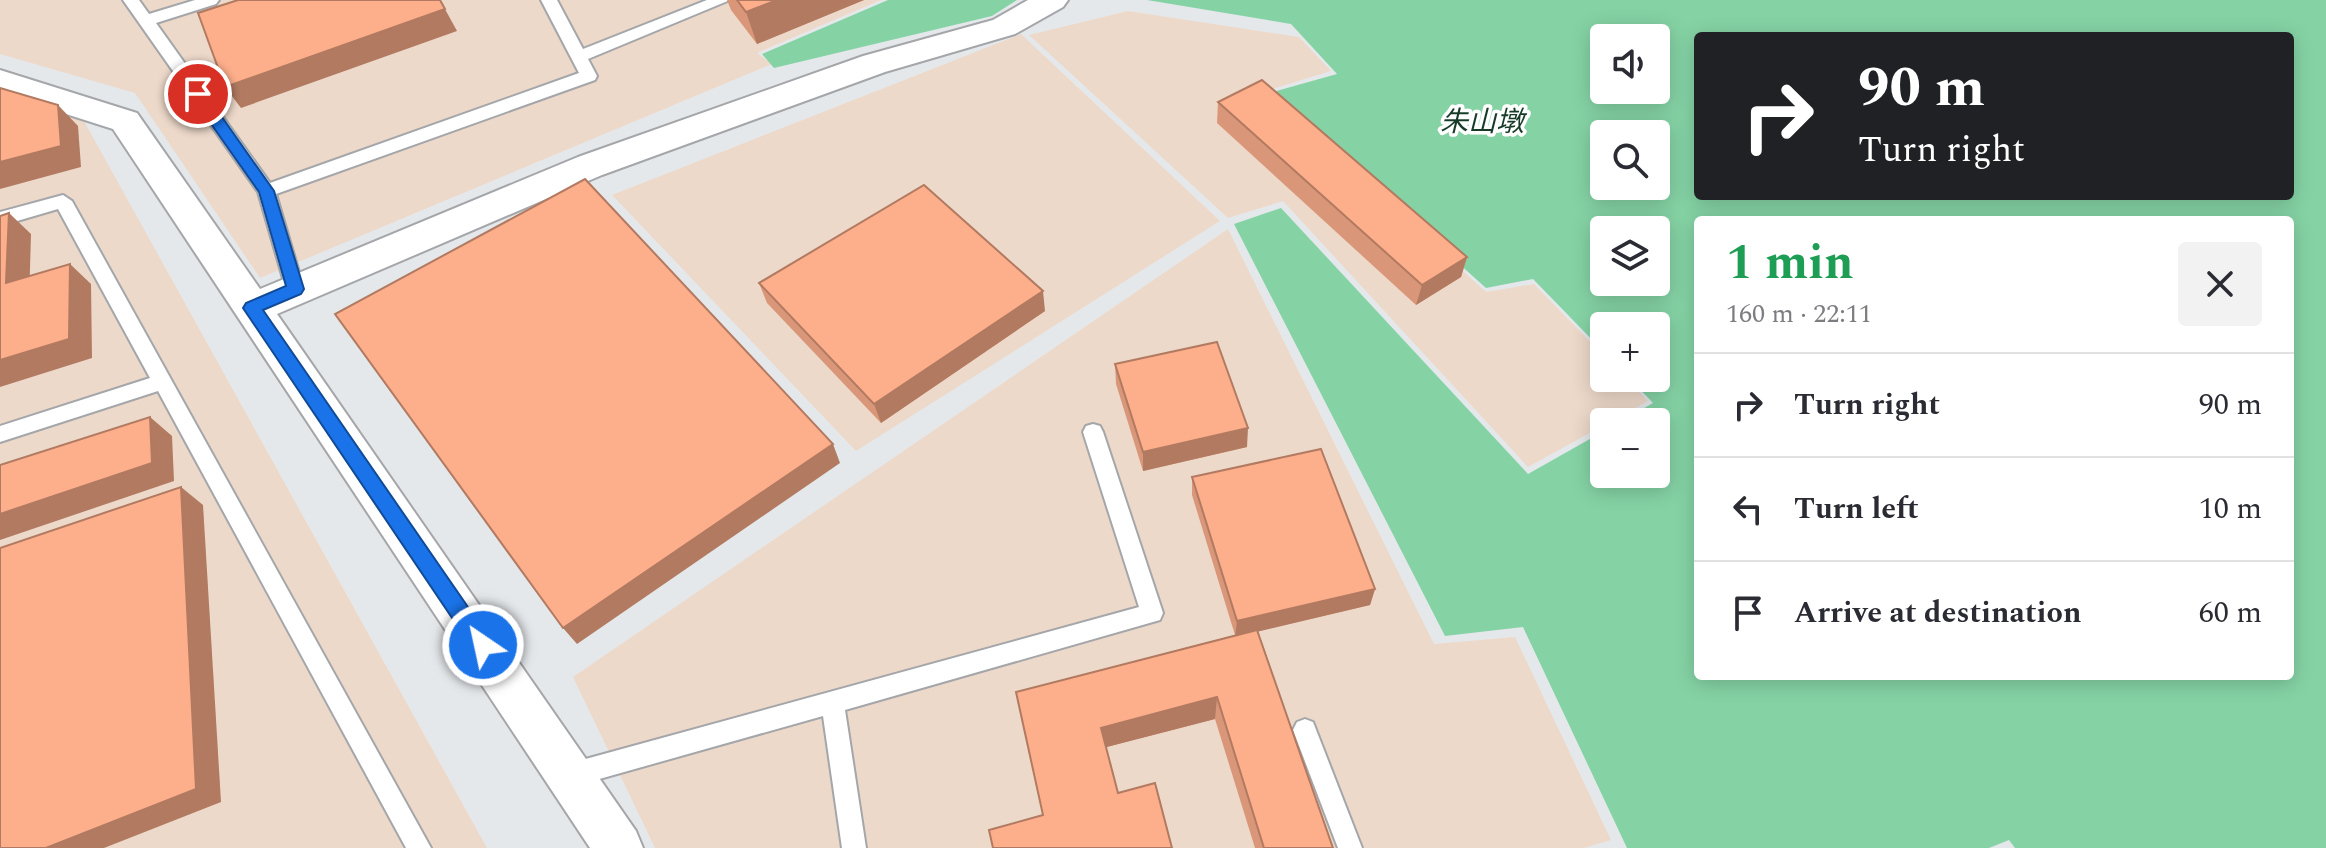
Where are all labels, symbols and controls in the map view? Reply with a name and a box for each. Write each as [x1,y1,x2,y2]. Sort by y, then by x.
map controls [1590,24,1670,488]
button: sound [1590,24,1670,104]
text: 90 m [1858,46,1985,131]
pin [164,60,232,128]
icon: right [1726,64,1830,168]
icon: arrive [176,72,220,116]
park label: 朱山墩 [1440,101,1528,144]
button: search [1590,120,1670,200]
text: Turn right [1858,123,2025,178]
button: layers [1590,216,1670,296]
text: 1 min [1726,227,1854,300]
button: close [2178,242,2262,326]
text: 160 m · 22:11 [1726,294,1872,334]
button: + [1590,312,1670,392]
text: Turn right [1794,382,1940,428]
text: 90 m [2199,382,2262,428]
icon: right [1726,383,1770,427]
button: − [1590,408,1670,488]
text: Turn left [1794,486,1919,532]
text: 10 m [2199,486,2262,532]
icon: left [1726,487,1770,531]
text: Arrive at destination [1794,590,2081,636]
text: 60 m [2199,590,2262,636]
icon: arrive [1726,591,1770,635]
position arrow [441,603,525,687]

